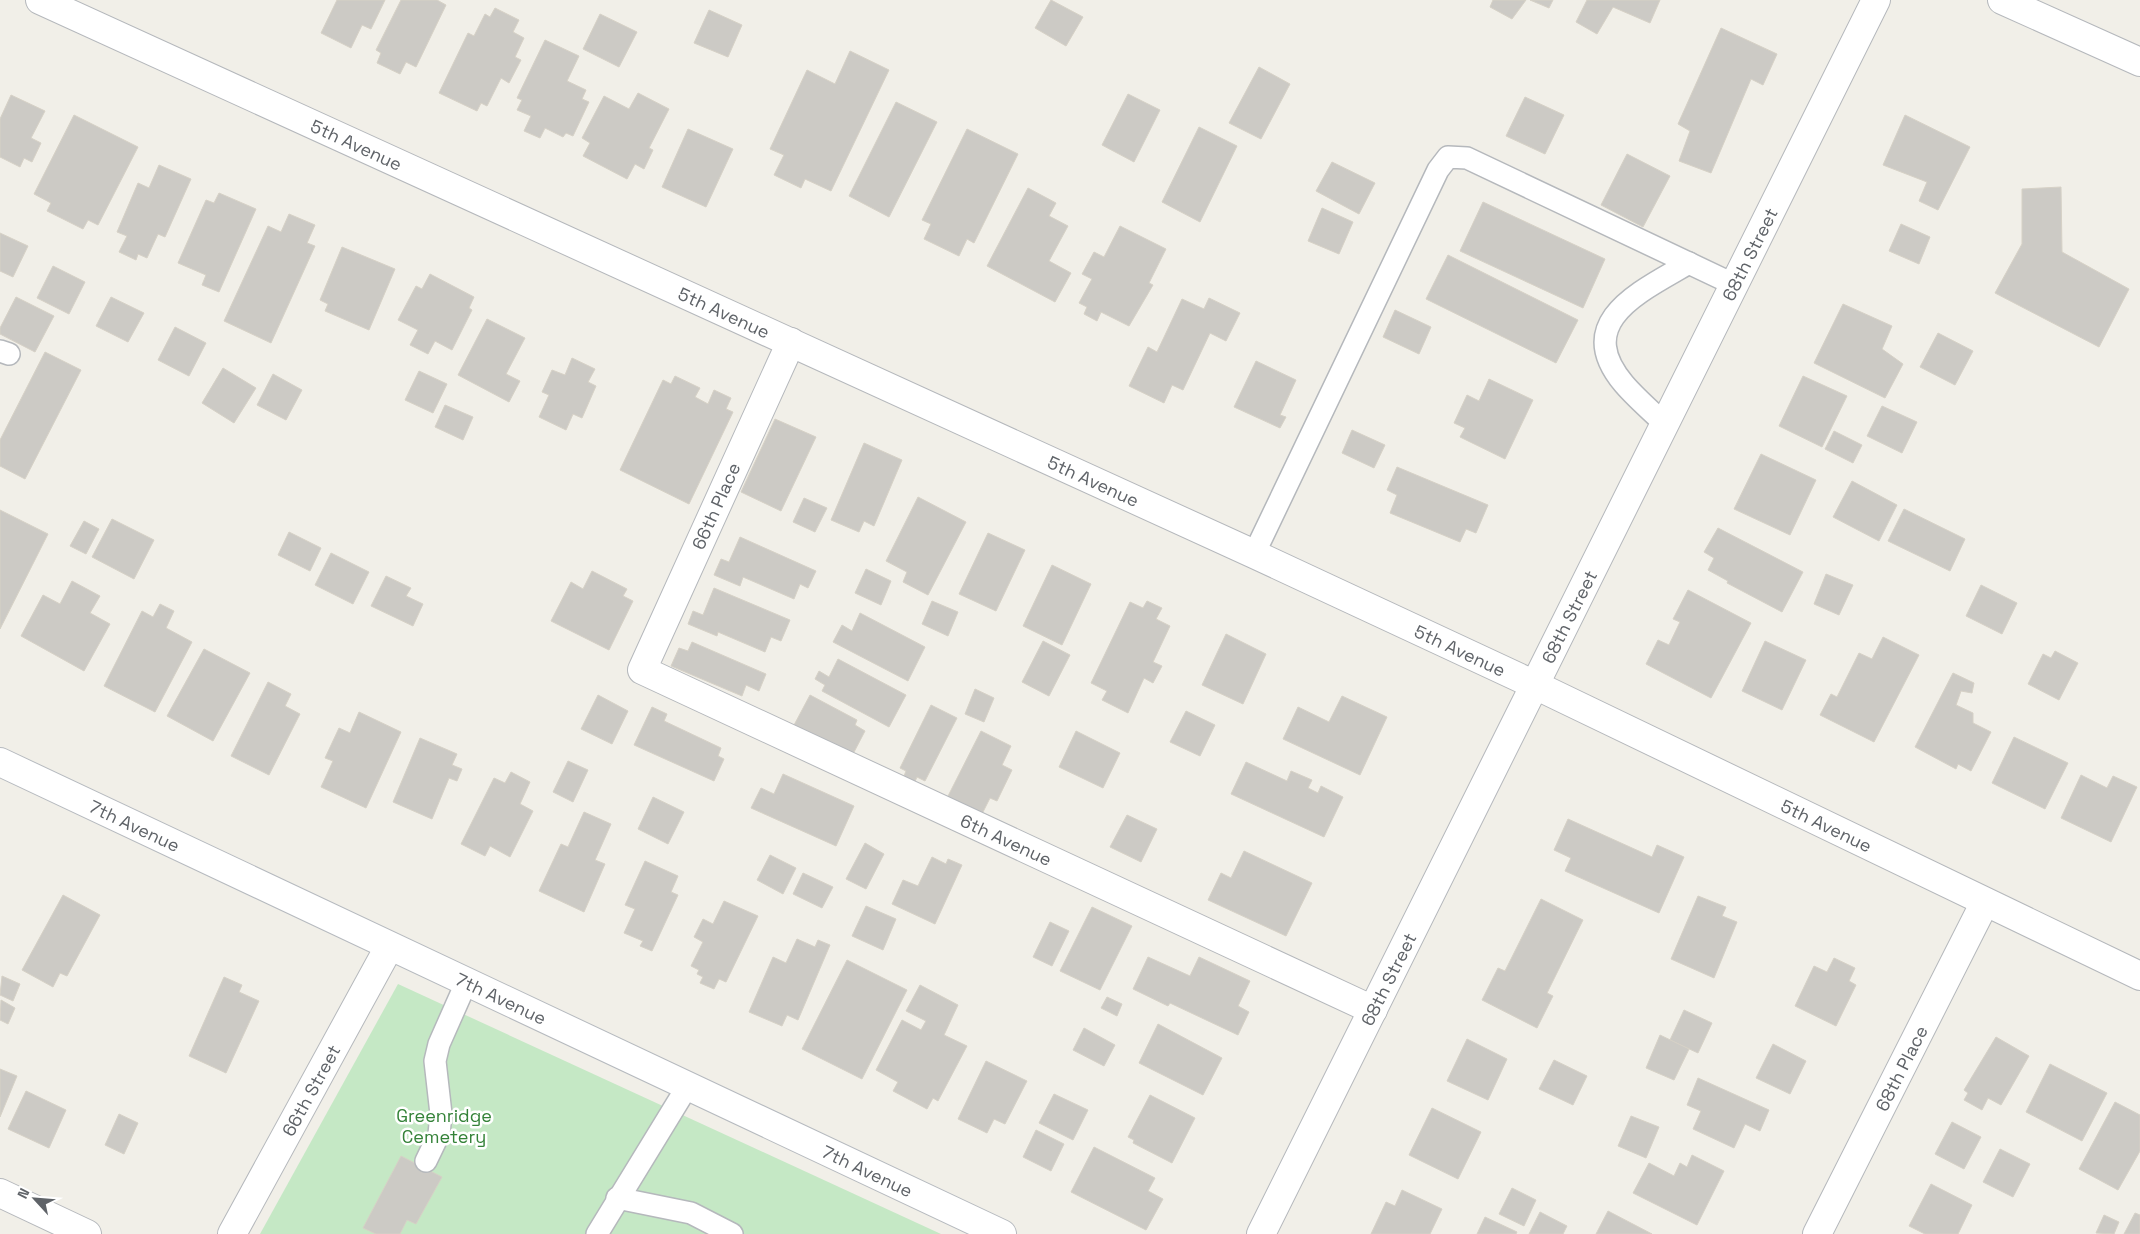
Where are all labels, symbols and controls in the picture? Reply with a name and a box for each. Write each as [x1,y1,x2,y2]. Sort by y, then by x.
street label: 5th Avenue [307,114,406,175]
street label: 68th Street [1717,204,1782,304]
street label: 5th Avenue [675,281,774,343]
street label: 5th Avenue [1044,450,1143,512]
street label: 66th Place [687,459,745,553]
street label: 68th Street [1536,566,1602,667]
street label: 5th Avenue [1411,619,1510,681]
street label: 7th Avenue [86,794,184,857]
street label: 5th Avenue [1777,794,1876,857]
street label: 6th Avenue [957,808,1056,871]
street label: 68th Street [1355,928,1421,1029]
street label: 7th Avenue [452,967,550,1029]
street label: 68th Place [1870,1021,1932,1115]
street label: 66th Street [276,1040,345,1140]
park label: Greenridge Cemetery [396,1104,492,1148]
street label: 7th Avenue [819,1139,917,1202]
north arrow [10,1174,60,1224]
text: N [13,1185,33,1201]

